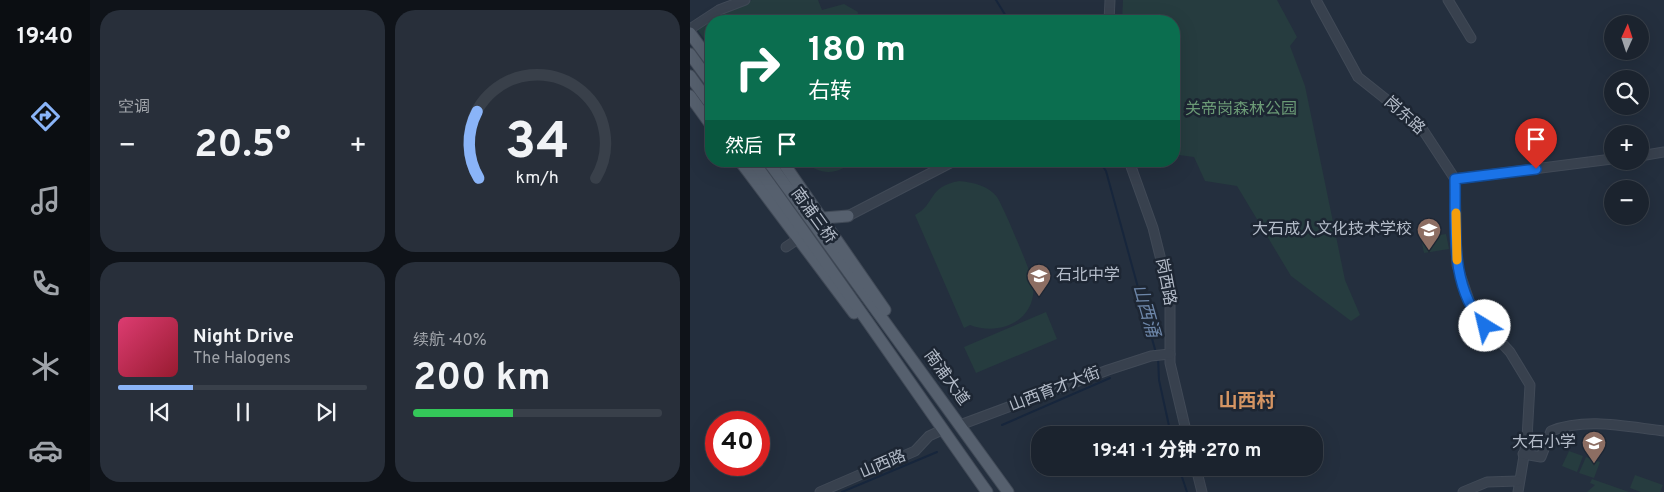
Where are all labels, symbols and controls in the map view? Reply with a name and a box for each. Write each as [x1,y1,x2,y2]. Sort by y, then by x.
north arrow [1604,15,1649,60]
map controls [1604,15,1649,225]
text: 19:40 [17,24,73,51]
text: 180 m [808,29,906,73]
icon: right [725,35,790,100]
button: search [1604,70,1649,115]
text: 右转 [808,79,852,106]
street label: 岗东路 [1379,93,1429,139]
text: 空调 [118,98,150,118]
icon: directions [28,99,63,134]
park label: 关帝岗森林公园 [1185,100,1297,120]
text: 34 [505,111,570,177]
pin [1515,118,1557,169]
text: 20.5° [194,122,291,171]
icon: arrive [1522,125,1550,153]
button: + [1604,125,1649,170]
text: − [118,129,136,165]
text: + [349,129,367,165]
icon: arrive [773,130,801,158]
text: 然后 [725,135,763,159]
text: km/h [516,167,559,190]
button: − [1604,180,1649,225]
icon: music [28,183,63,218]
street label: 南浦三桥 [786,184,840,248]
school or university icon: 大石成人文化技术学校 [1416,217,1442,251]
place label: 大石成人文化技术学校 [1252,220,1412,240]
street label: 岗西路 [1151,257,1179,307]
school or university icon: 石北中学 [1026,263,1052,297]
icon: phone [28,266,63,301]
place label: 石北中学 [1056,266,1120,286]
water label: 山西涌 [1127,282,1164,342]
position arrow [1458,299,1510,351]
text: Night Drive [193,325,294,349]
text: 续航 · 40% [413,331,487,351]
street label: 南浦大道 [919,346,973,410]
icon: climate [28,349,63,384]
text: The Halogens [193,349,291,369]
text: 200 km [413,355,550,404]
street label: 山西育才大街 [1007,363,1103,417]
district label: 山西村 [1218,390,1276,414]
icon: previous [146,398,174,426]
icon: pause [229,398,257,426]
icon: next [312,398,340,426]
speed limit sign: 40 [705,411,770,476]
school or university icon: 大石小学 [1581,430,1607,464]
icon: car [28,433,63,468]
place label: 大石小学 [1512,433,1576,453]
text: 19:41 · 1 分钟 · 270 m [1093,439,1261,463]
street label: 山西路 [857,446,909,484]

